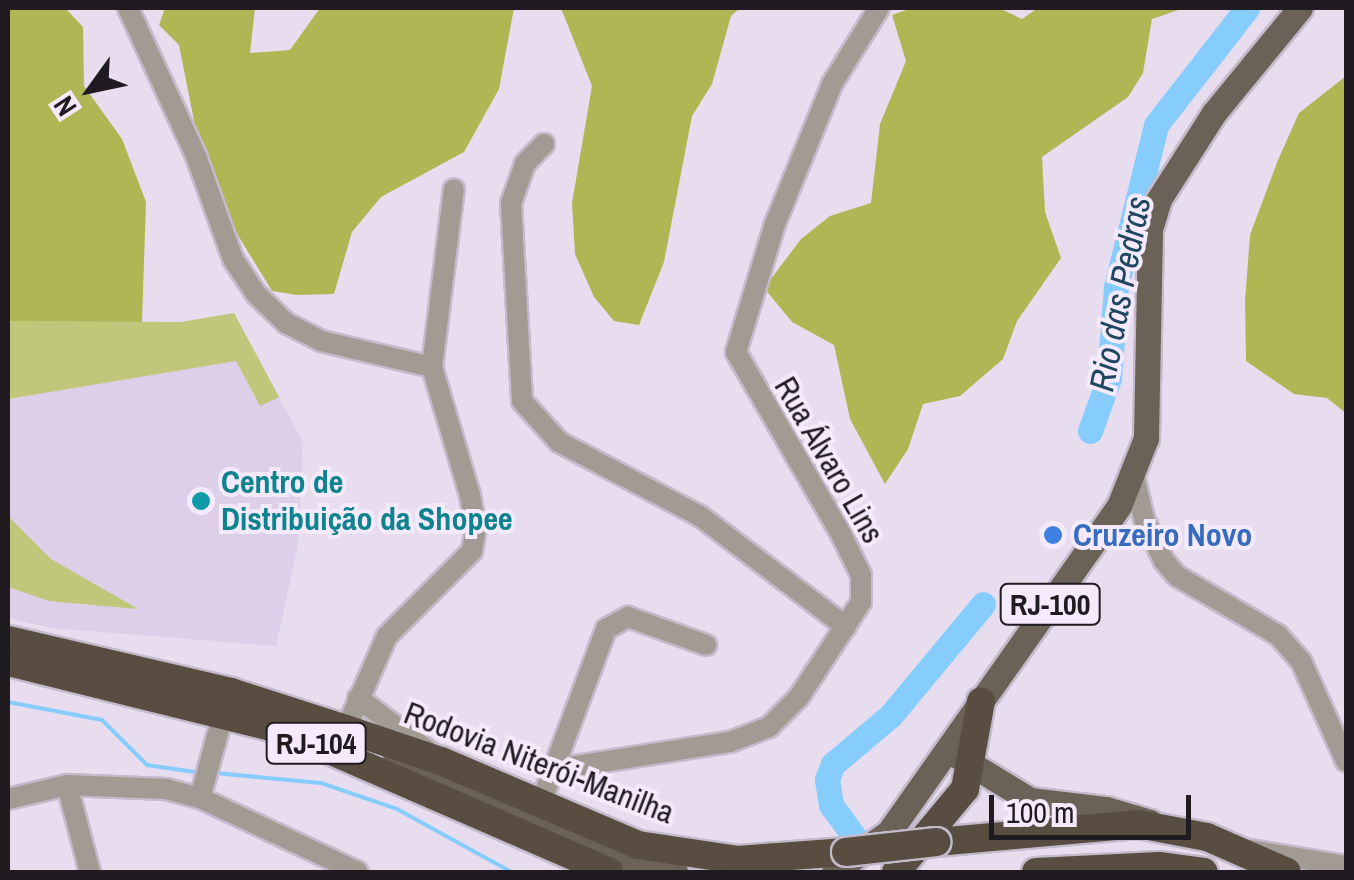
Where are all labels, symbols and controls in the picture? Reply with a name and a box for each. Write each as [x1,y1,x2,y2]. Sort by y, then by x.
north arrow [40,40,140,140]
text: N [44,89,85,124]
water label: Rio das Pedras [1081,193,1159,395]
street label: Rua Álvaro Lins [766,370,892,550]
place label: Centro de Distribuição da Shopee [221,464,513,539]
marker: Centro de Distribuição da Shopee [190,490,212,512]
place label: Cruzeiro Novo [1073,516,1252,554]
marker: Cruzeiro Novo [1042,524,1064,546]
road number: RJ-100 [998,579,1102,629]
street label: Rodovia Niterói-Manilha [399,694,679,832]
road number: RJ-104 [264,718,368,768]
scale bar [994,775,1196,837]
text: 100 m [1006,792,1074,832]

